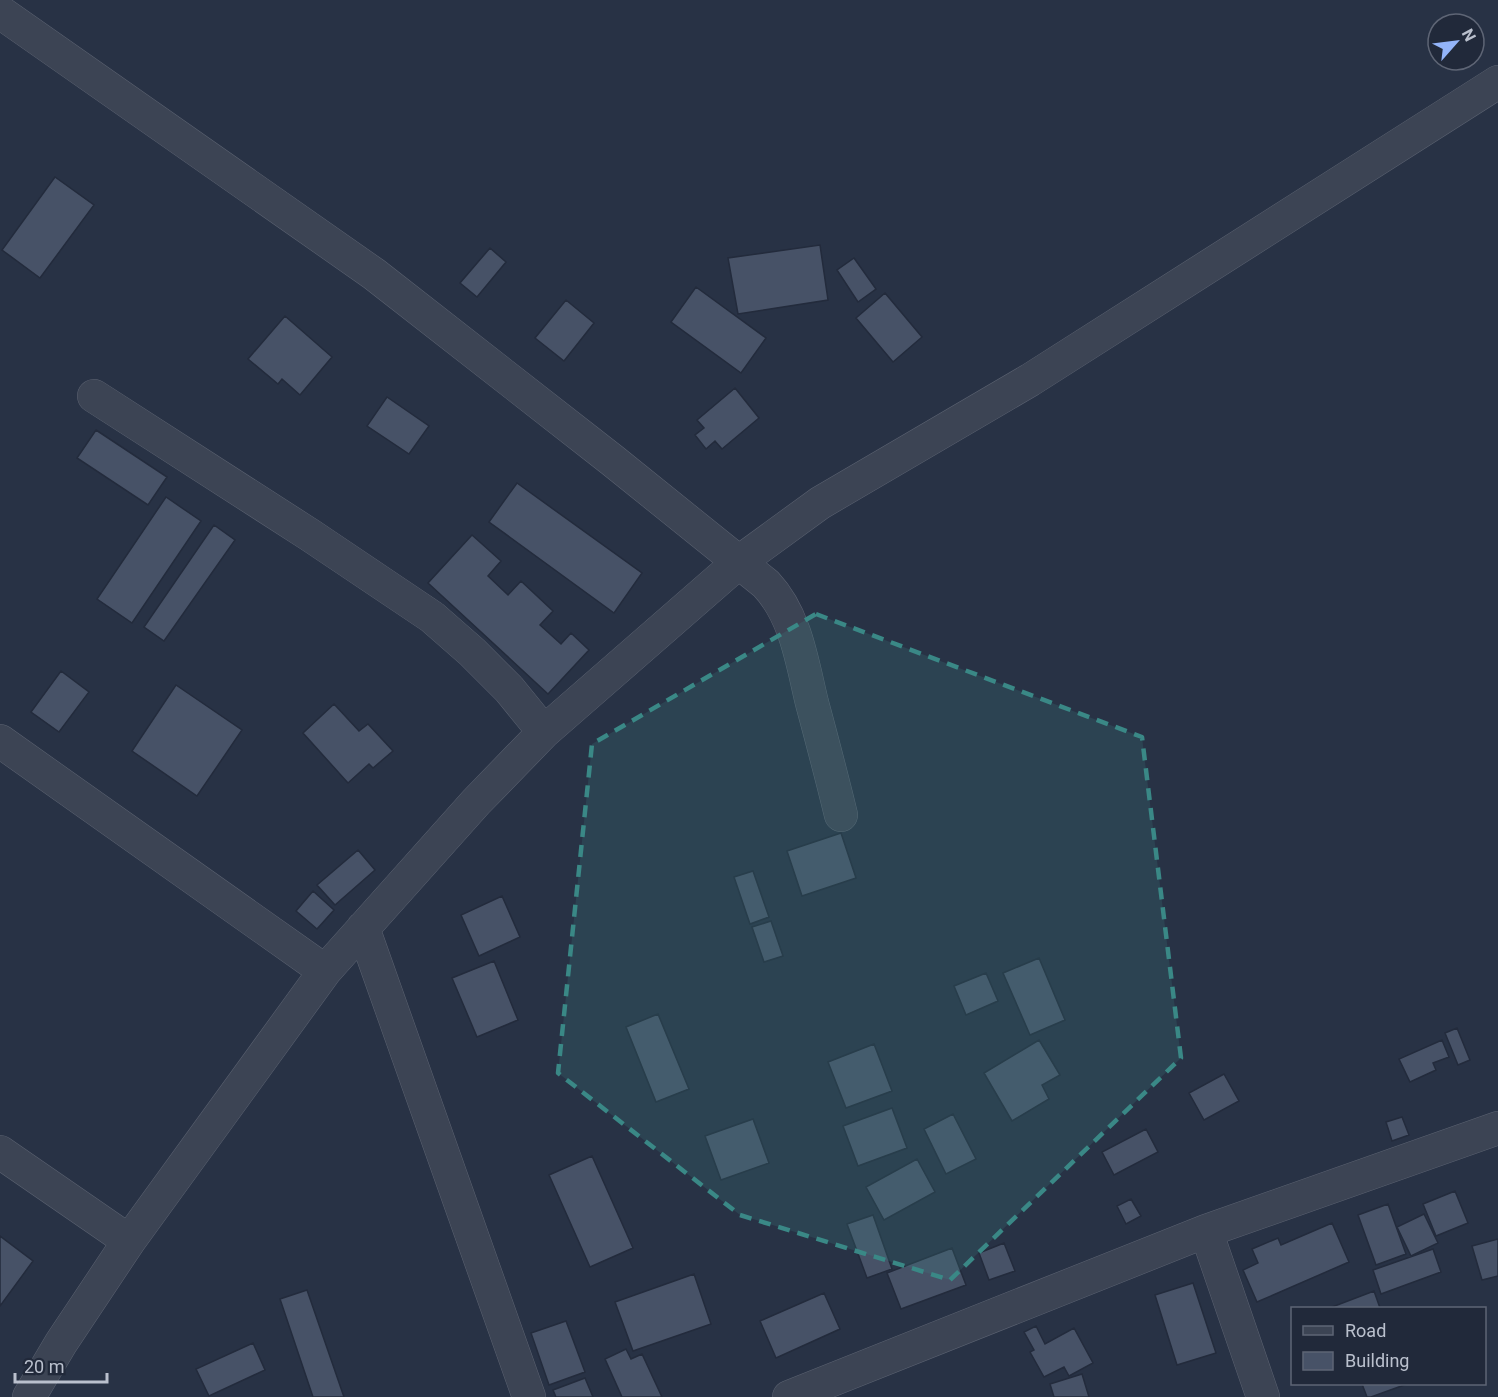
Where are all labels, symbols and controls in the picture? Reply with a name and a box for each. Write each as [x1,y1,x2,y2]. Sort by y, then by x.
north arrow [1426,12,1486,72]
text: N [1458,26,1480,45]
legend [1291,1307,1486,1385]
text: Road [1345,1320,1386,1341]
scale bar [15,1346,106,1384]
text: Building [1345,1350,1409,1371]
text: 20 m [24,1356,64,1377]

